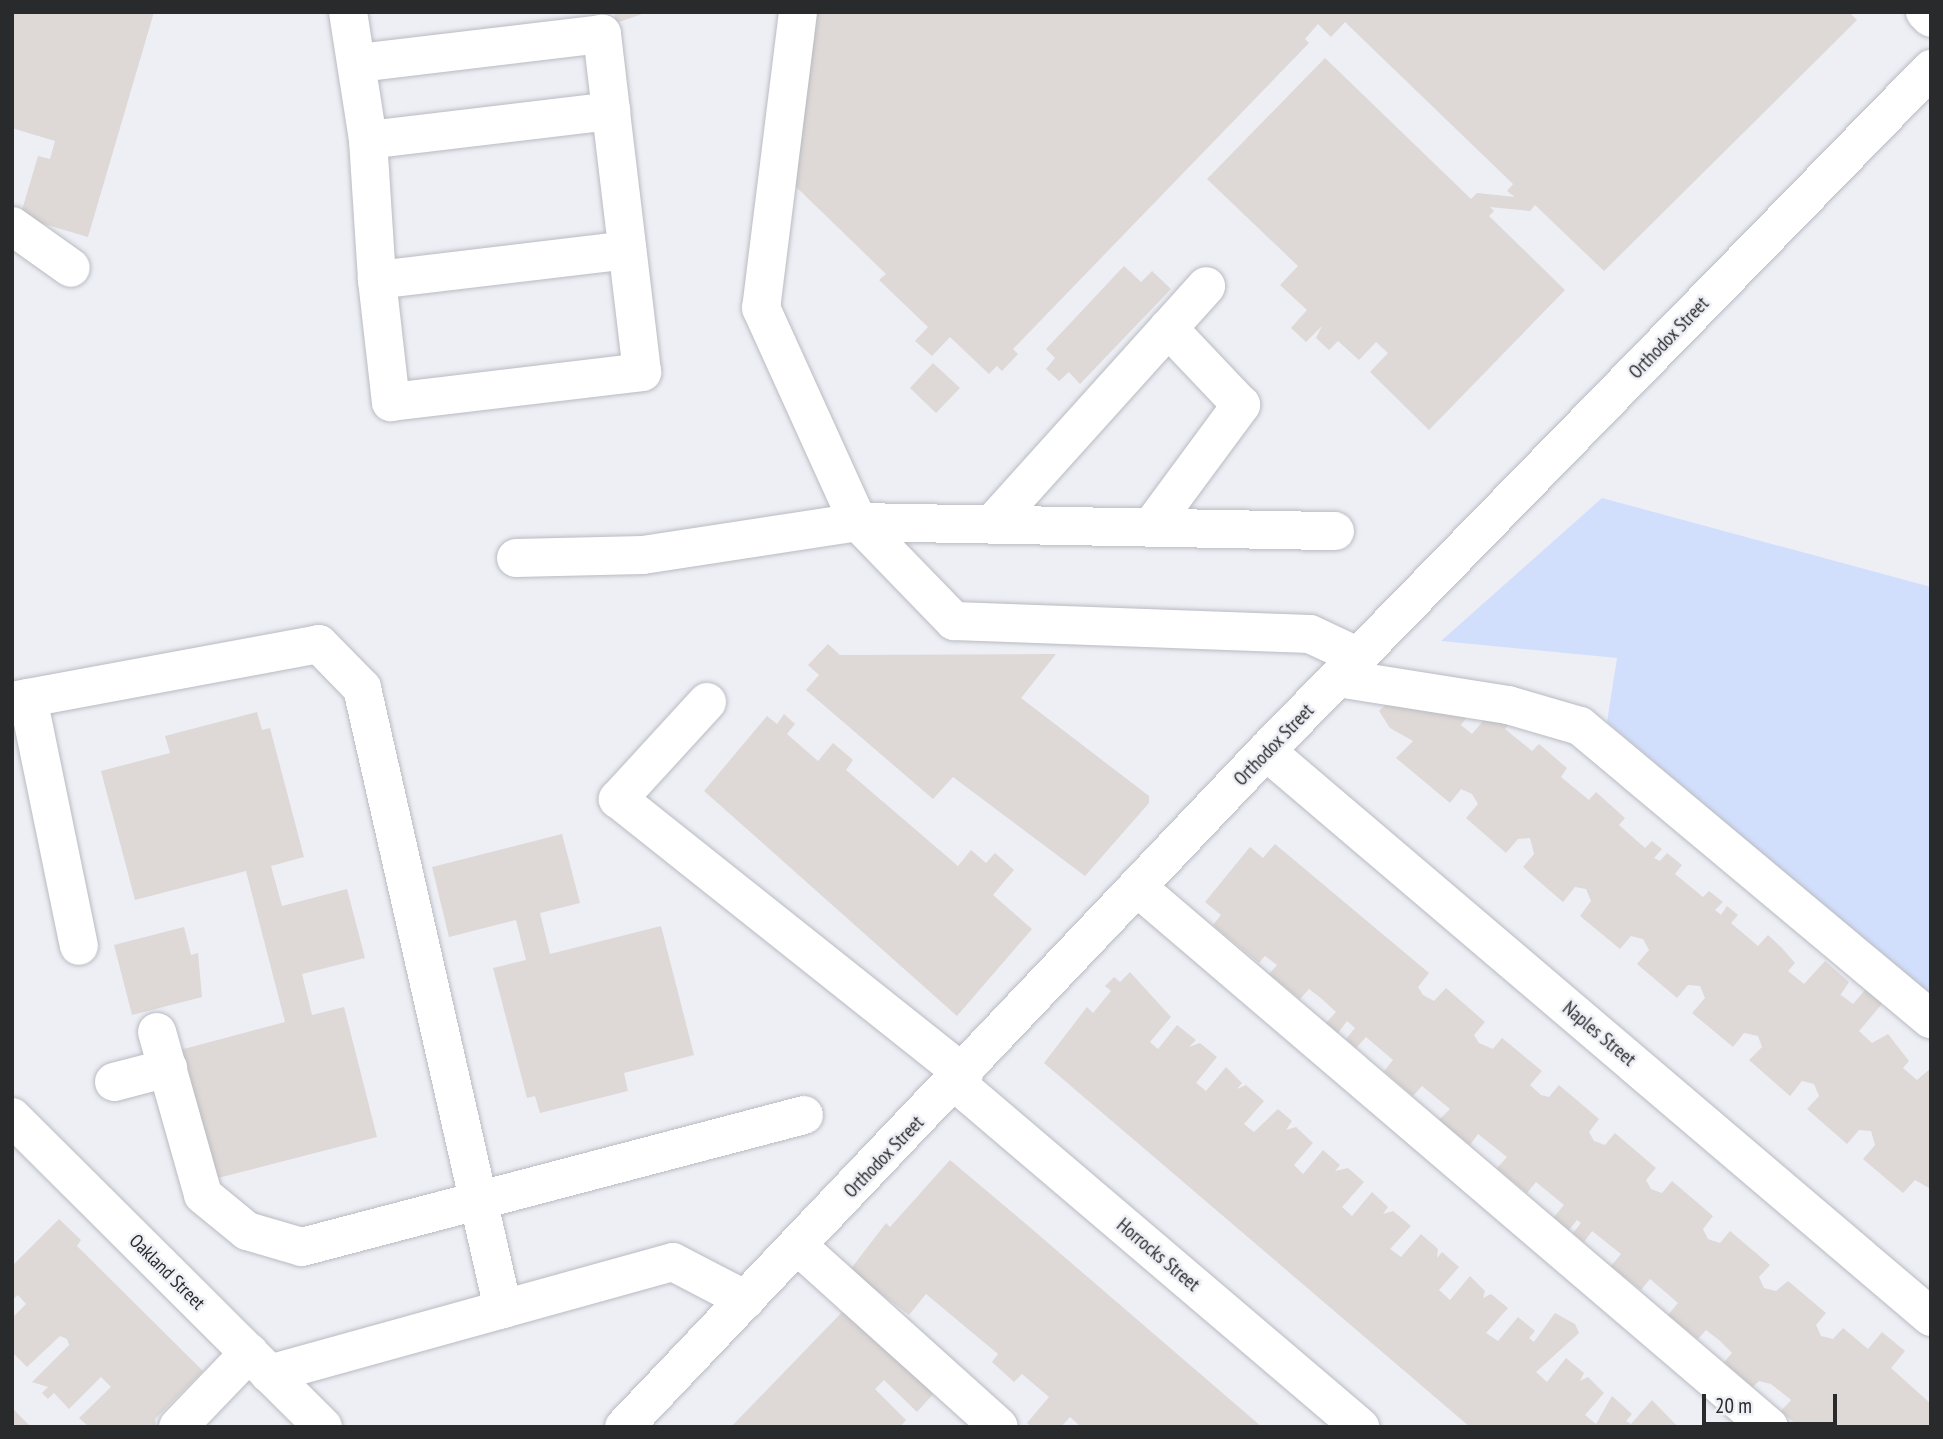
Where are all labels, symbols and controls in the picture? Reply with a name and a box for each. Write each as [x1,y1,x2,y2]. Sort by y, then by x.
street label: Orthodox Street [1624,292,1714,384]
street label: Orthodox Street [1229,699,1319,791]
street label: Naples Street [1558,997,1640,1071]
street label: Orthodox Street [839,1111,929,1203]
street label: Horrocks Street [1112,1214,1204,1296]
street label: Oakland Street [125,1230,209,1314]
scale bar [1705,1380,1840,1424]
text: 20 m [1715,1392,1752,1419]

